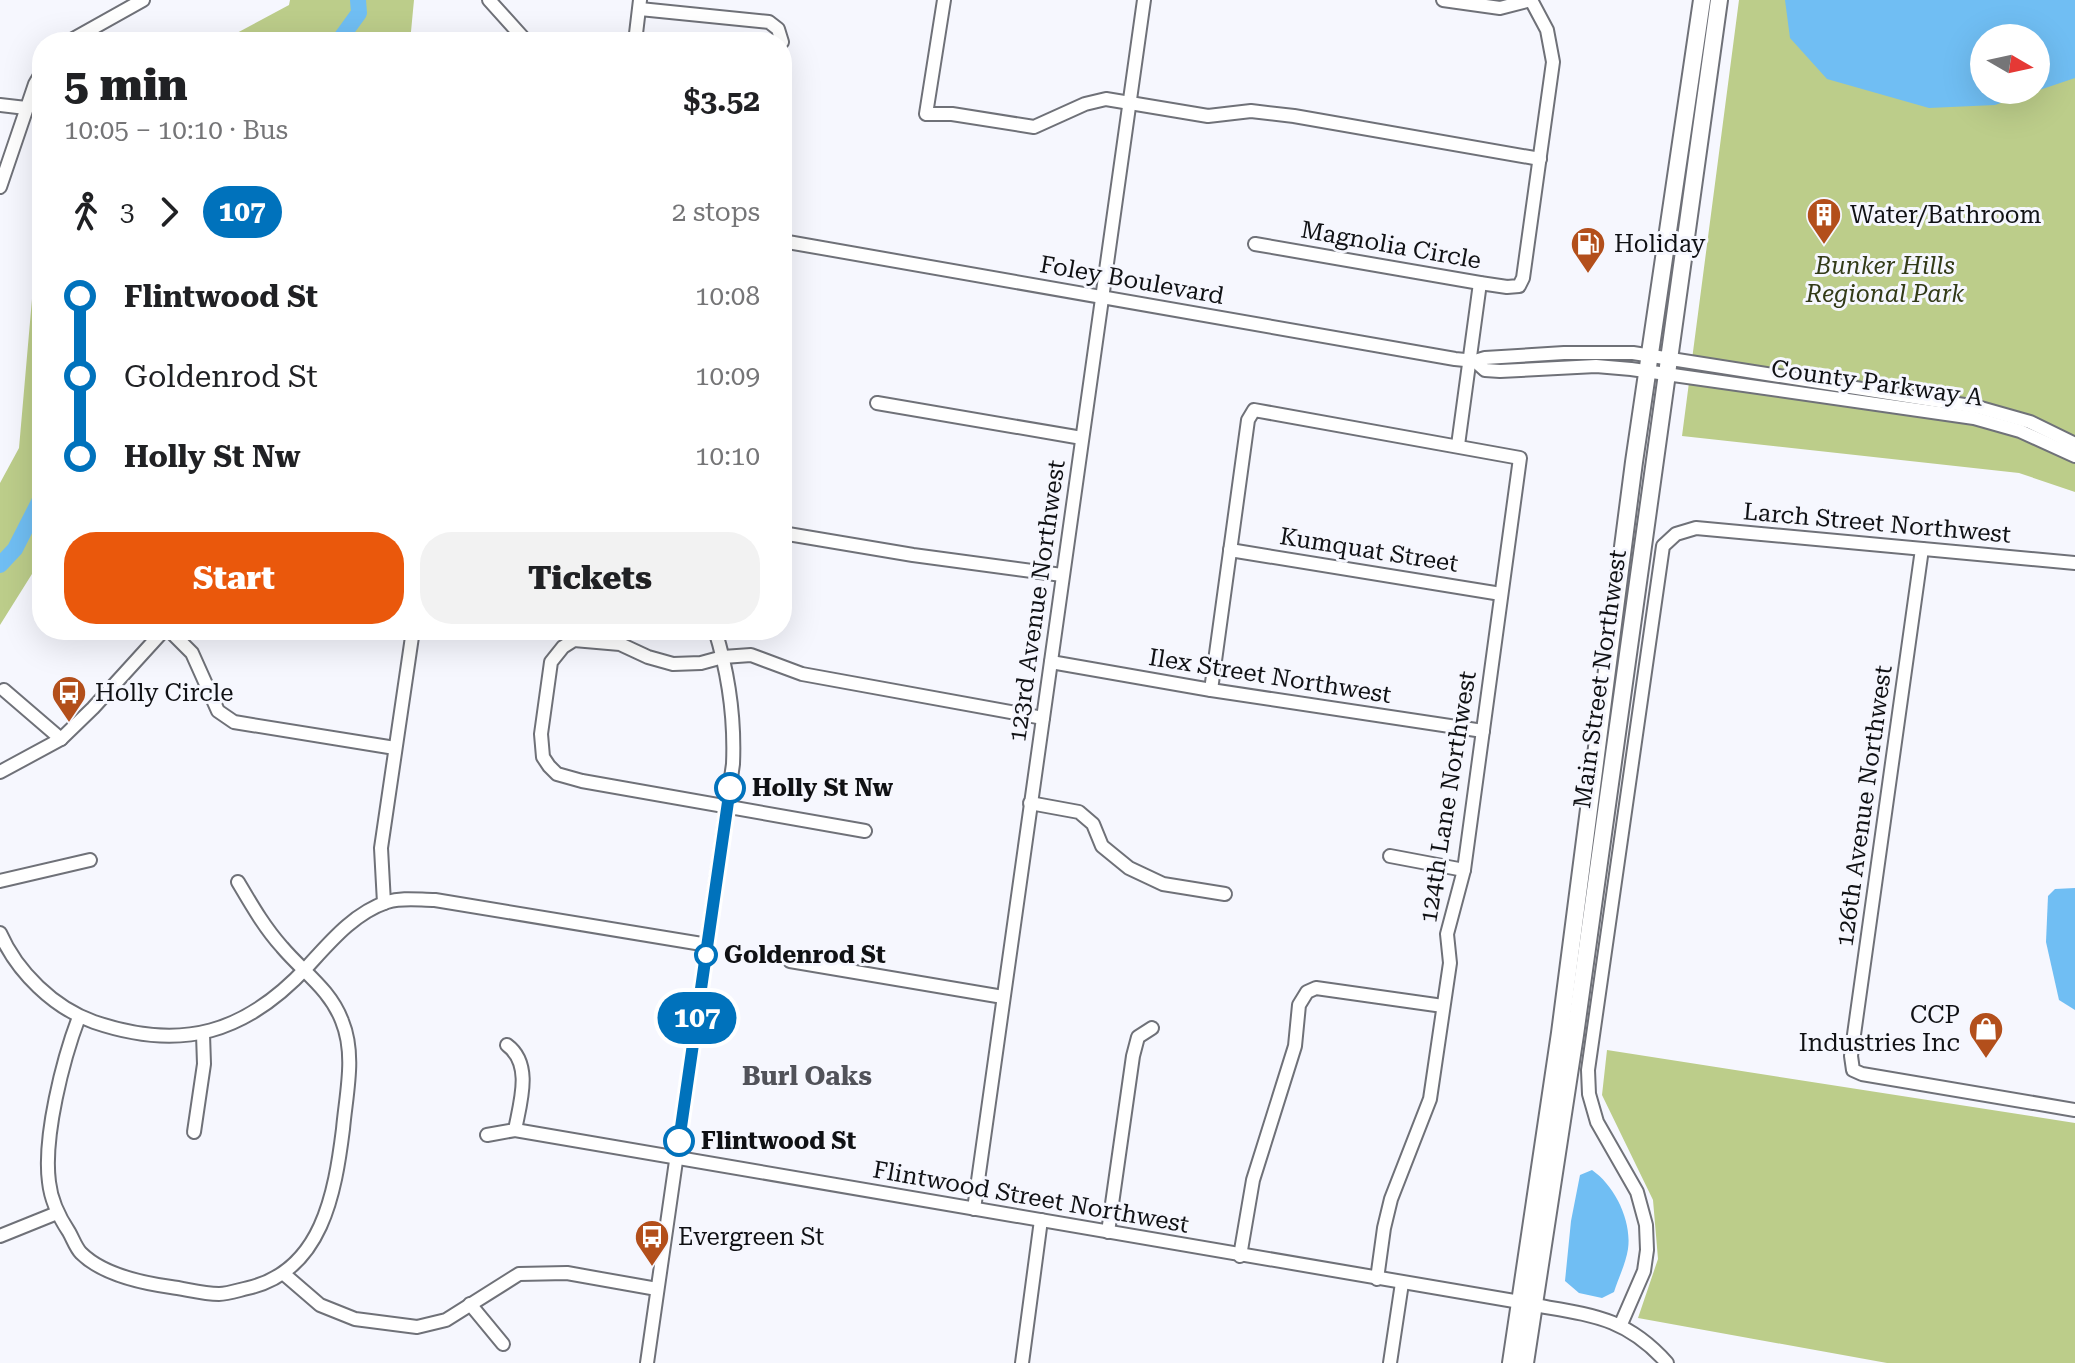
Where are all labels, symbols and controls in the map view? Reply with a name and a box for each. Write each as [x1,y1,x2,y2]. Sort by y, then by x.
north arrow [1970,24,2050,104]
map controls [1970,24,2050,104]
text: 5 min [64,59,188,111]
text: $3.52 [683,83,760,118]
text: 10:05 – 10:10 · Bus [64,115,288,145]
icon: walk [64,190,108,234]
icon: forward [147,190,191,234]
text: 107 [219,195,266,228]
building icon: Water/Bathroom [1805,196,1843,246]
text: 3 [120,197,135,227]
text: 2 stops [672,197,760,227]
place label: Water/Bathroom [1850,201,2042,229]
street label: Magnolia Circle [1299,215,1483,275]
fuel station icon: Holiday [1569,225,1607,275]
place label: Holiday [1614,230,1706,258]
street label: Foley Boulevard [1038,250,1226,310]
park label: Bunker Hills Regional Park [1805,252,1964,308]
text: Flintwood St [124,279,318,314]
text: 10:08 [695,281,760,311]
street label: County Parkway A [1769,354,1985,412]
text: Goldenrod St [124,359,318,394]
text: 10:09 [695,361,760,391]
text: Holly St Nw [124,439,301,474]
text: 10:10 [695,441,760,471]
street label: 123rd Avenue Northwest [1003,458,1071,744]
street label: Larch Street Northwest [1742,497,2012,549]
street label: Kumquat Street [1278,522,1460,578]
button: Start [64,532,404,624]
button: Tickets [420,532,760,624]
street label: Main Street Northwest [1568,548,1632,810]
street label: Ilex Street Northwest [1147,643,1393,709]
street label: 126th Avenue Northwest [1830,663,1898,949]
street label: 124th Lane Northwest [1414,669,1482,925]
bus stop icon: Holly Circle [50,674,88,724]
place label: Holly Circle [95,679,233,707]
marker: Holly St Nw [715,773,745,803]
place label: Holly St Nw [752,774,894,802]
place label: Goldenrod St [724,941,886,969]
marker: Goldenrod St [695,944,717,966]
line badge: 107 [651,992,743,1044]
text: 107 [673,1001,721,1034]
place label: CCP Industries Inc [1799,1001,1960,1057]
shop icon: CCP Industries Inc [1967,1010,2005,1060]
district label: Burl Oaks [742,1061,872,1091]
marker: Flintwood St [664,1126,694,1156]
place label: Flintwood St [701,1127,856,1155]
street label: Flintwood Street Northwest [871,1155,1191,1239]
bus stop icon: Evergreen St [633,1218,671,1268]
place label: Evergreen St [678,1223,824,1251]

